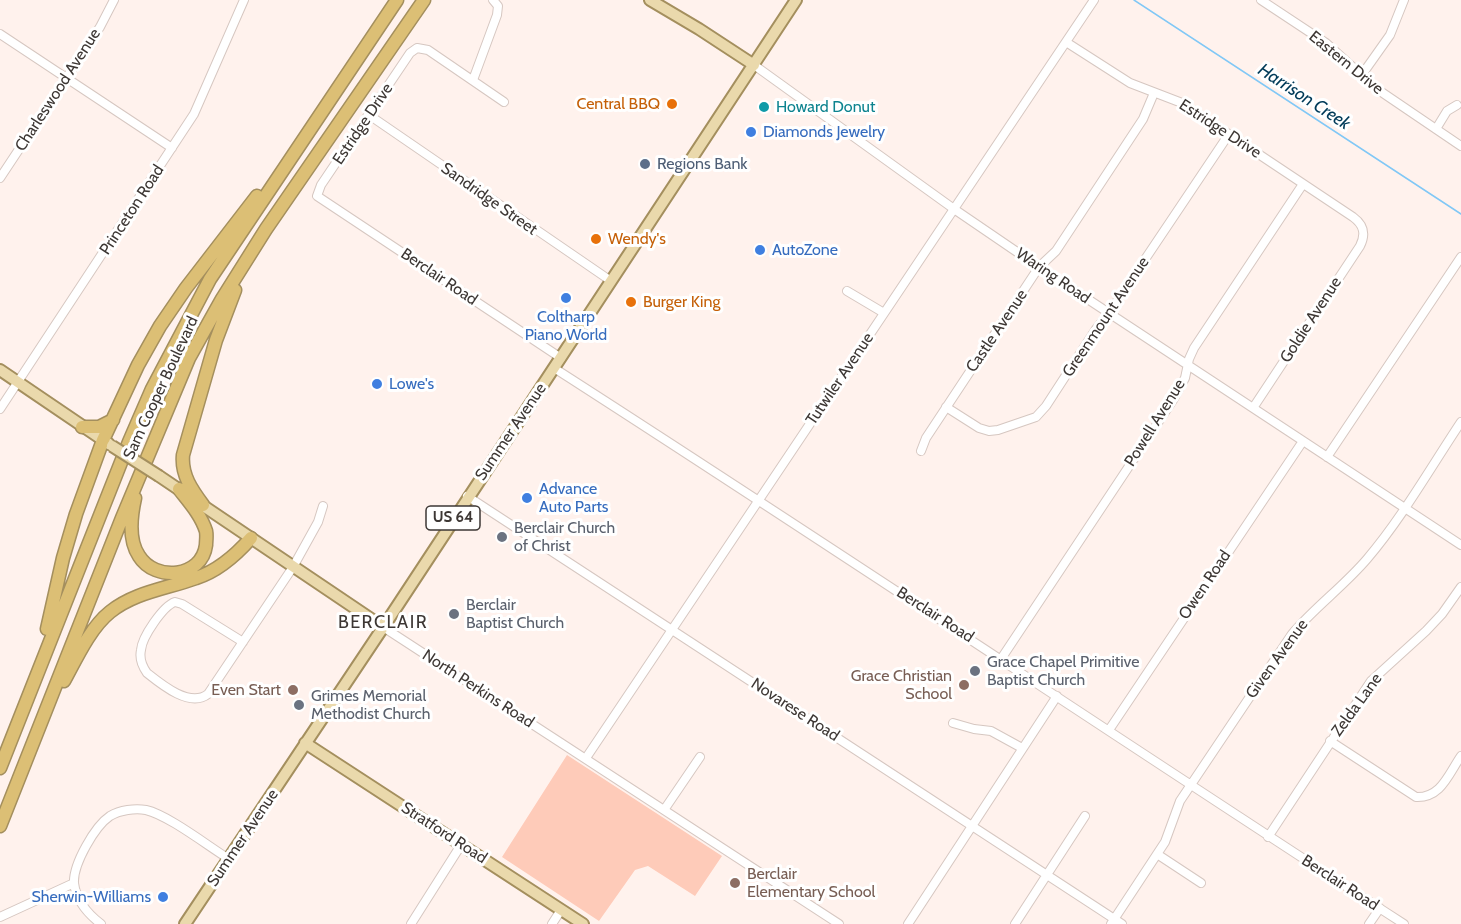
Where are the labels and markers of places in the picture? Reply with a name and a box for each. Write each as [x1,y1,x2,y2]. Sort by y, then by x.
place label: Central BBQ [577,94,660,114]
marker: Central BBQ [665,97,679,111]
place label: Howard Donut [776,97,875,117]
marker: Howard Donut [757,100,771,114]
place label: Diamonds Jewelry [763,122,885,142]
marker: Diamonds Jewelry [744,125,758,139]
place label: Regions Bank [657,154,748,174]
marker: Regions Bank [638,157,652,171]
place label: Wendy's [608,229,666,249]
marker: Wendy's [589,232,603,246]
place label: AutoZone [772,240,838,260]
marker: AutoZone [753,243,767,257]
marker: Coltharp Piano World [559,291,573,305]
place label: Burger King [643,292,720,312]
marker: Burger King [624,295,638,309]
place label: Coltharp Piano World [525,307,607,345]
place label: Lowe's [389,374,434,394]
marker: Lowe's [370,377,384,391]
place label: Advance Auto Parts [539,479,608,517]
marker: Advance Auto Parts [520,491,534,505]
place label: Berclair Church of Christ [514,518,615,556]
marker: Berclair Church of Christ [495,530,509,544]
place label: Berclair Baptist Church [466,595,564,633]
marker: Berclair Baptist Church [447,607,461,621]
place label: Grace Chapel Primitive Baptist Church [987,652,1140,690]
marker: Grace Chapel Primitive Baptist Church [968,664,982,678]
place label: Grace Christian School [851,666,952,704]
marker: Grace Christian School [957,678,971,692]
place label: Even Start [211,680,281,700]
marker: Even Start [286,683,300,697]
place label: Grimes Memorial Methodist Church [311,686,430,724]
marker: Grimes Memorial Methodist Church [292,698,306,712]
place label: Berclair Elementary School [747,864,875,902]
marker: Berclair Elementary School [728,876,742,890]
place label: Sherwin-Williams [32,887,151,907]
marker: Sherwin-Williams [156,890,170,904]

